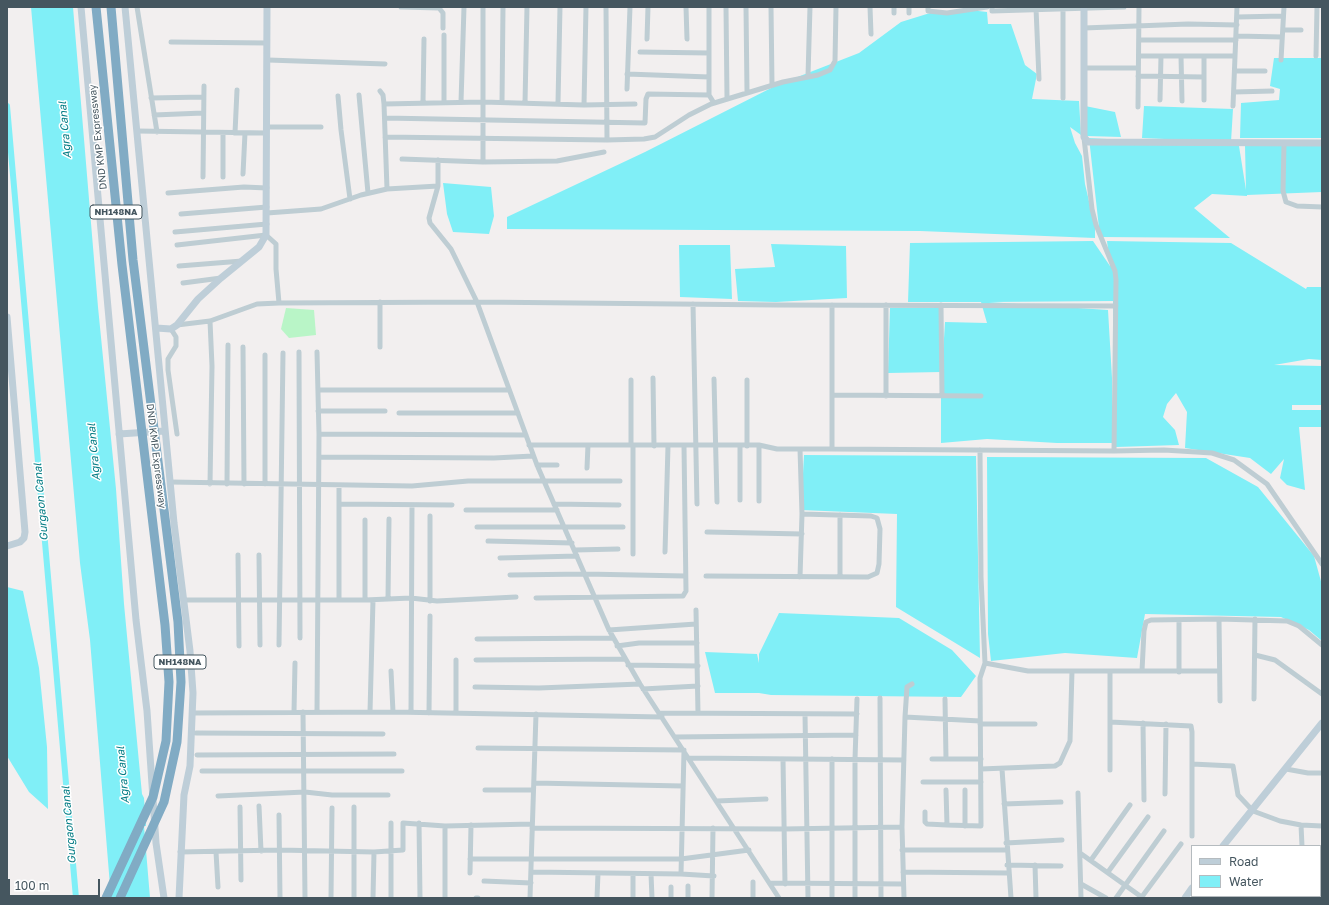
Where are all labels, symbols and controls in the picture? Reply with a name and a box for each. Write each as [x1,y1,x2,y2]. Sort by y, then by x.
street label: DND KMP Expressway [87,84,109,190]
water label: Agra Canal [56,101,74,159]
road number: NH148NA [90,205,142,219]
street label: DND KMP Expressway [144,403,168,509]
water label: Agra Canal [85,423,103,481]
water label: Gurgaon Canal [31,463,51,541]
road number: NH148NA [154,655,206,669]
water label: Agra Canal [114,746,132,804]
water label: Gurgaon Canal [59,786,79,864]
legend [1191,845,1321,897]
text: Road [1229,854,1258,869]
scale bar [10,871,102,897]
text: Water [1229,874,1263,889]
text: 100 m [15,878,49,893]

